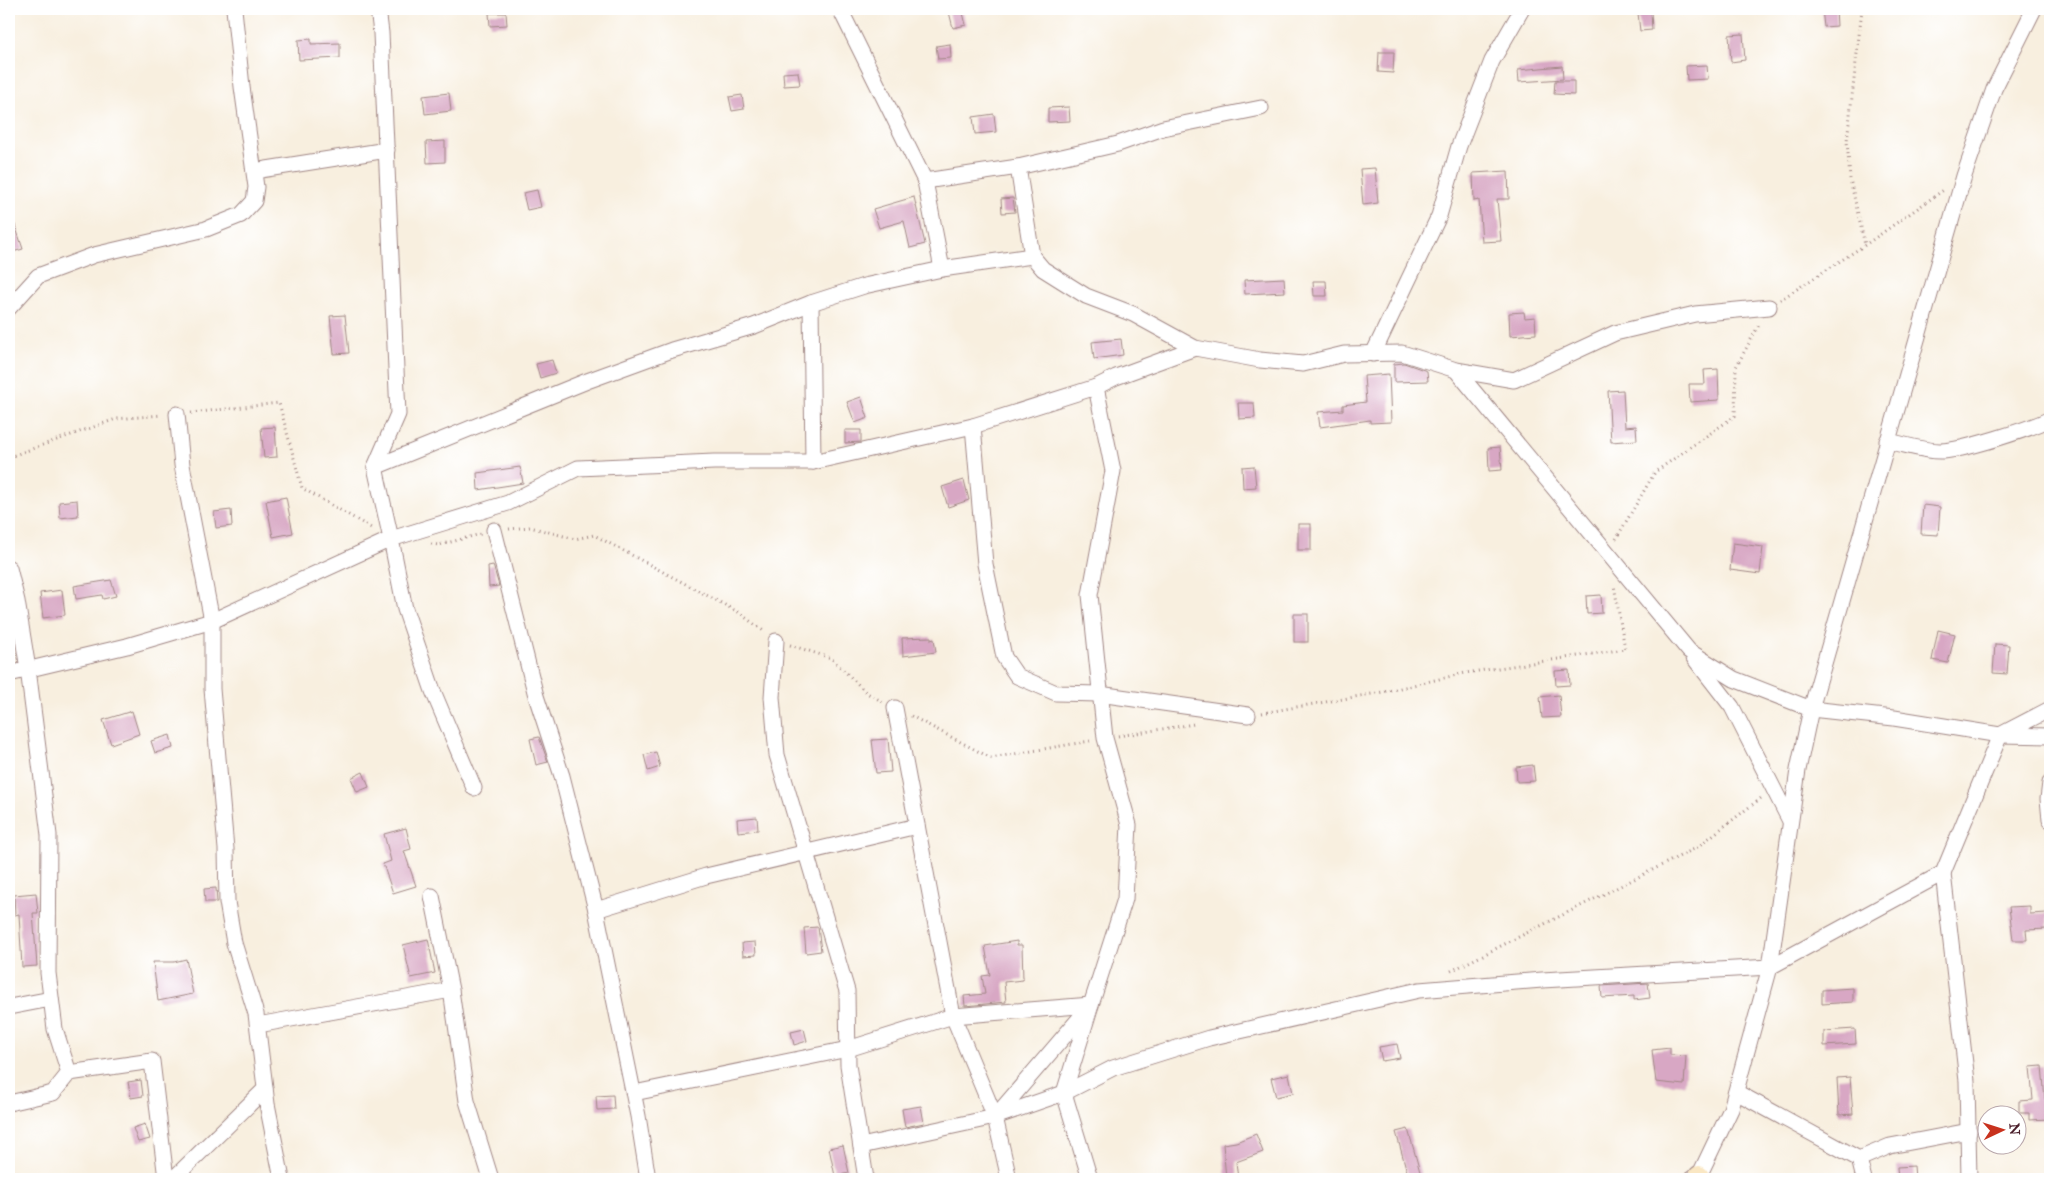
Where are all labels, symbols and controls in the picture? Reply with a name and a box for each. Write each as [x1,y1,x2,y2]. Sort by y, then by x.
north arrow [1976,1106,2026,1156]
text: N [2006,1123,2023,1136]

